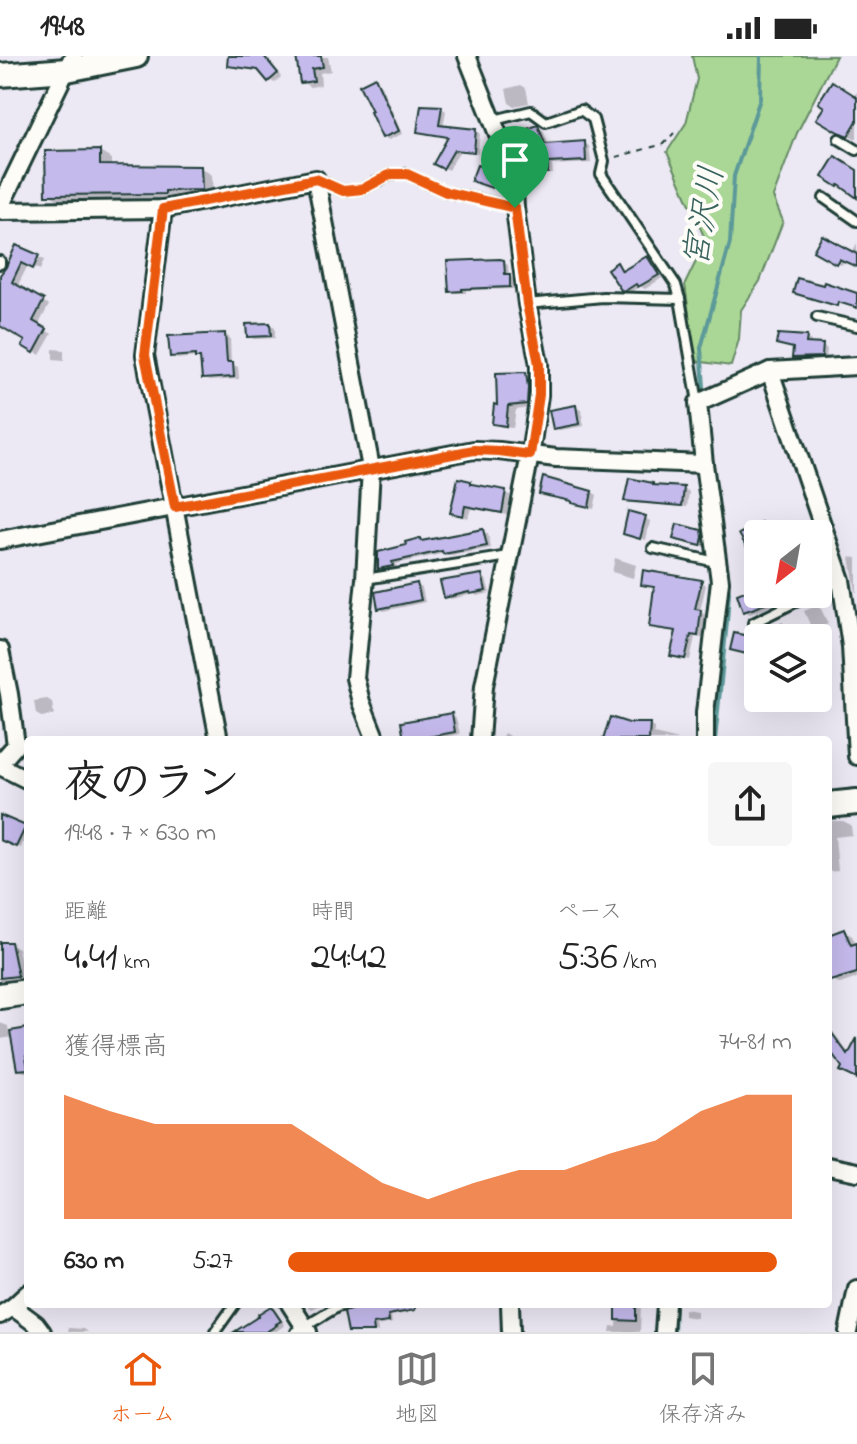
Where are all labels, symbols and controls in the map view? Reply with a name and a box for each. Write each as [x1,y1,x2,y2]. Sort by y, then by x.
text: 19:48 [40,6,85,50]
pin [481,126,549,208]
icon: arrive [493,138,537,182]
water label: 宮沢川 [673,162,739,272]
north arrow [744,520,832,608]
map controls [744,520,832,712]
button: layers [744,624,832,712]
text: 夜のラン [64,753,240,817]
button: share [708,762,792,846]
text: 19:48 · 7 × 630 m [64,815,216,853]
text: 距離 [64,897,108,929]
text: 時間 [311,897,355,929]
text: ペース [557,897,622,929]
text: 4.41 [64,929,118,988]
text: 24:42 [311,929,387,988]
text: 5:36 [557,929,618,988]
text: km [118,947,150,979]
text: /km [618,947,657,979]
text: 74–81 m [718,1024,792,1062]
text: 獲得標高 [64,1029,168,1067]
text: 630 m [64,1243,124,1281]
text: 5:27 [192,1243,233,1281]
tab: ホーム [110,1347,175,1432]
tab: 地図 [395,1347,439,1432]
tab: 保存済み [659,1347,747,1432]

